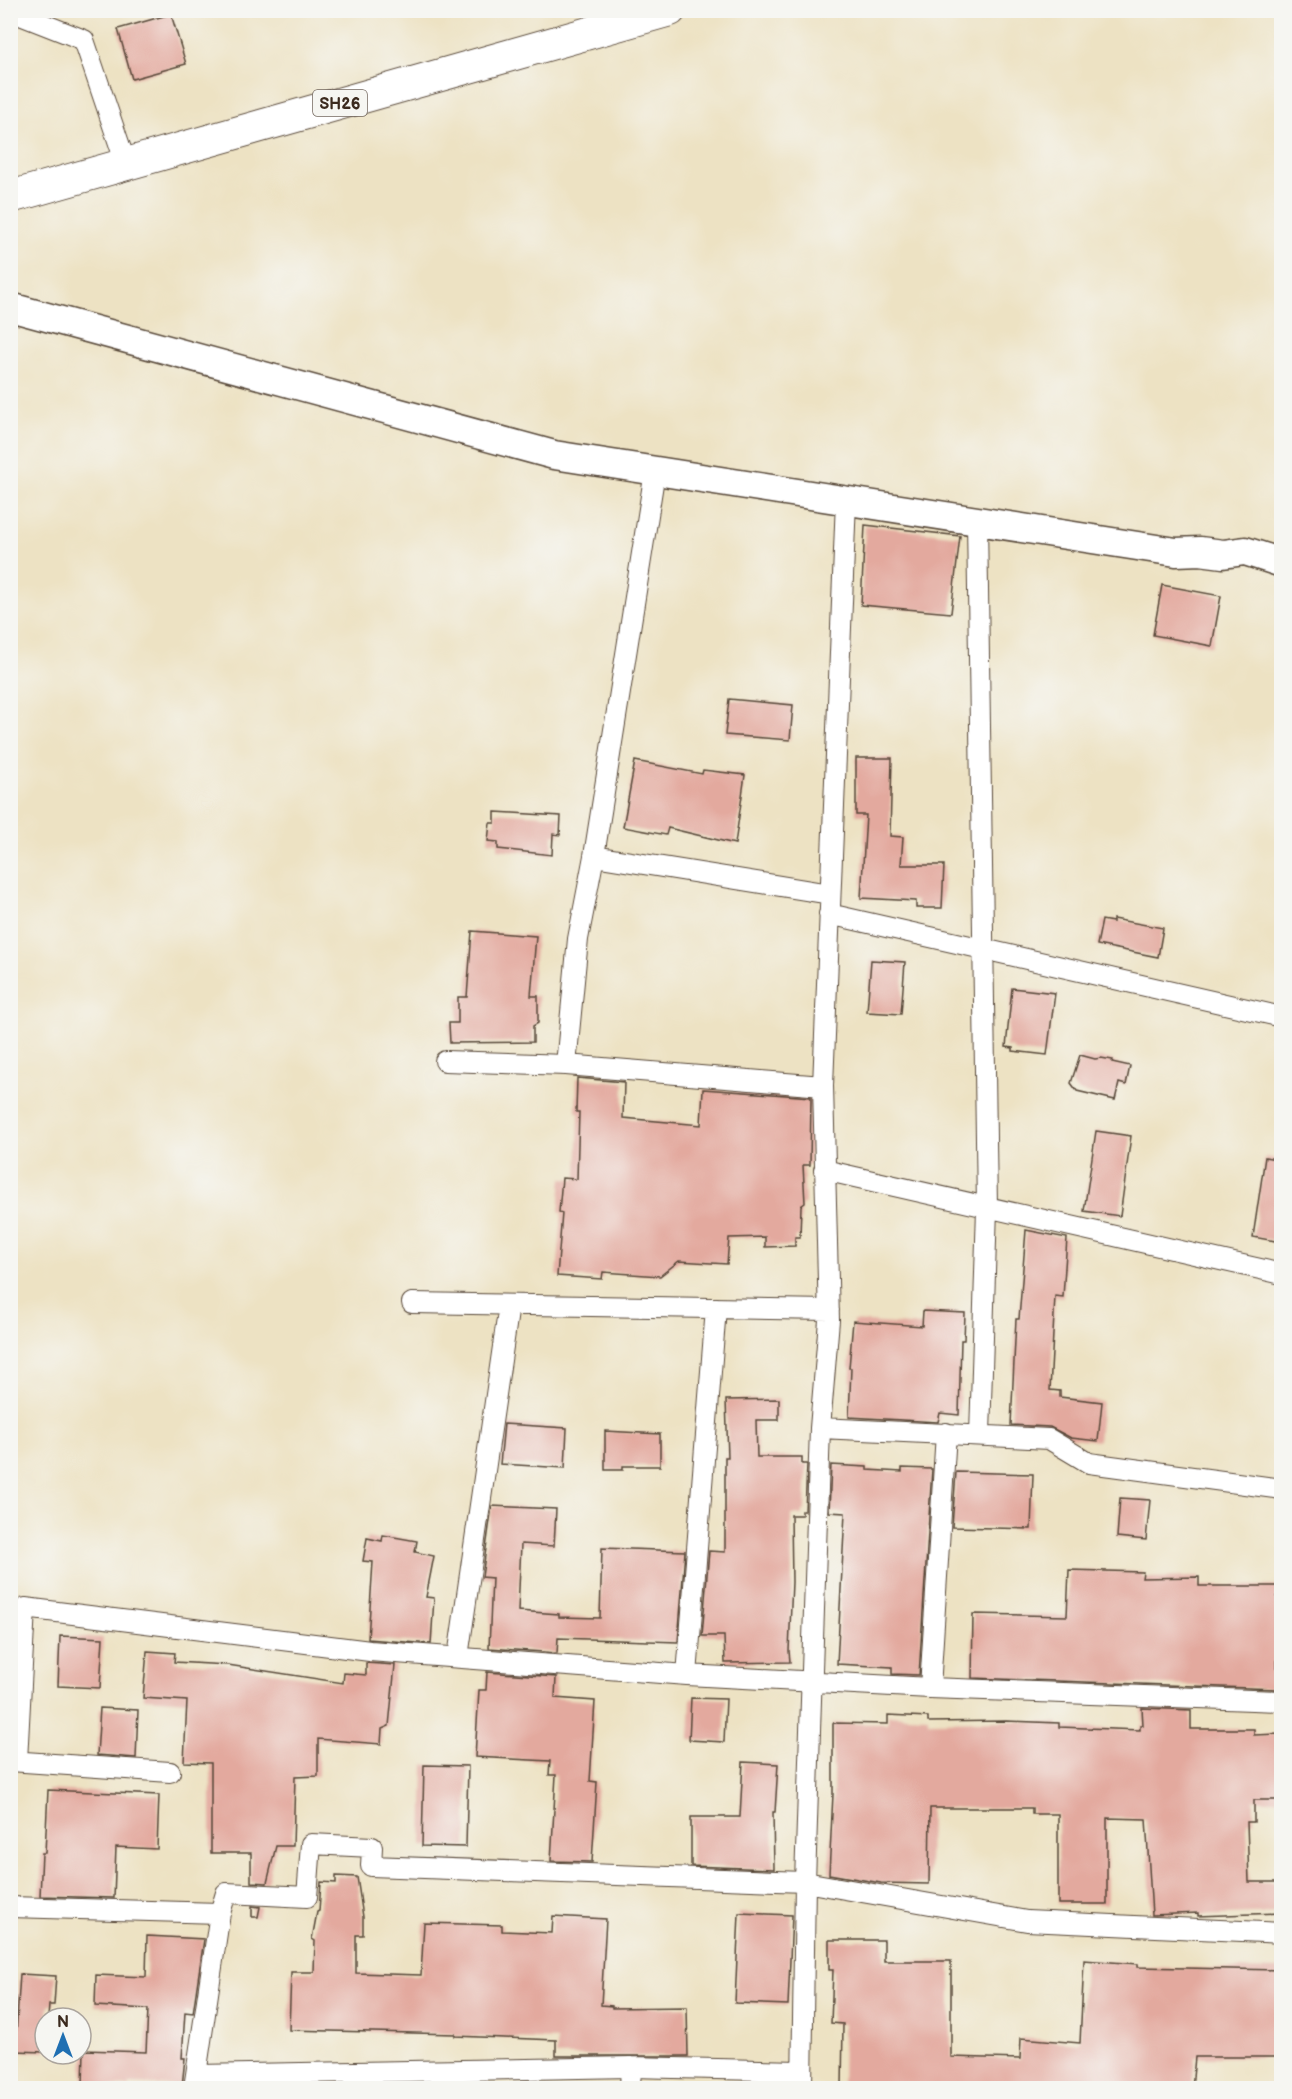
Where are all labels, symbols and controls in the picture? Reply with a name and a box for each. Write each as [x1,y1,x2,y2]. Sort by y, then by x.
road number: SH26 [313,90,367,116]
north arrow [33,2006,93,2066]
text: N [57,2013,69,2032]

